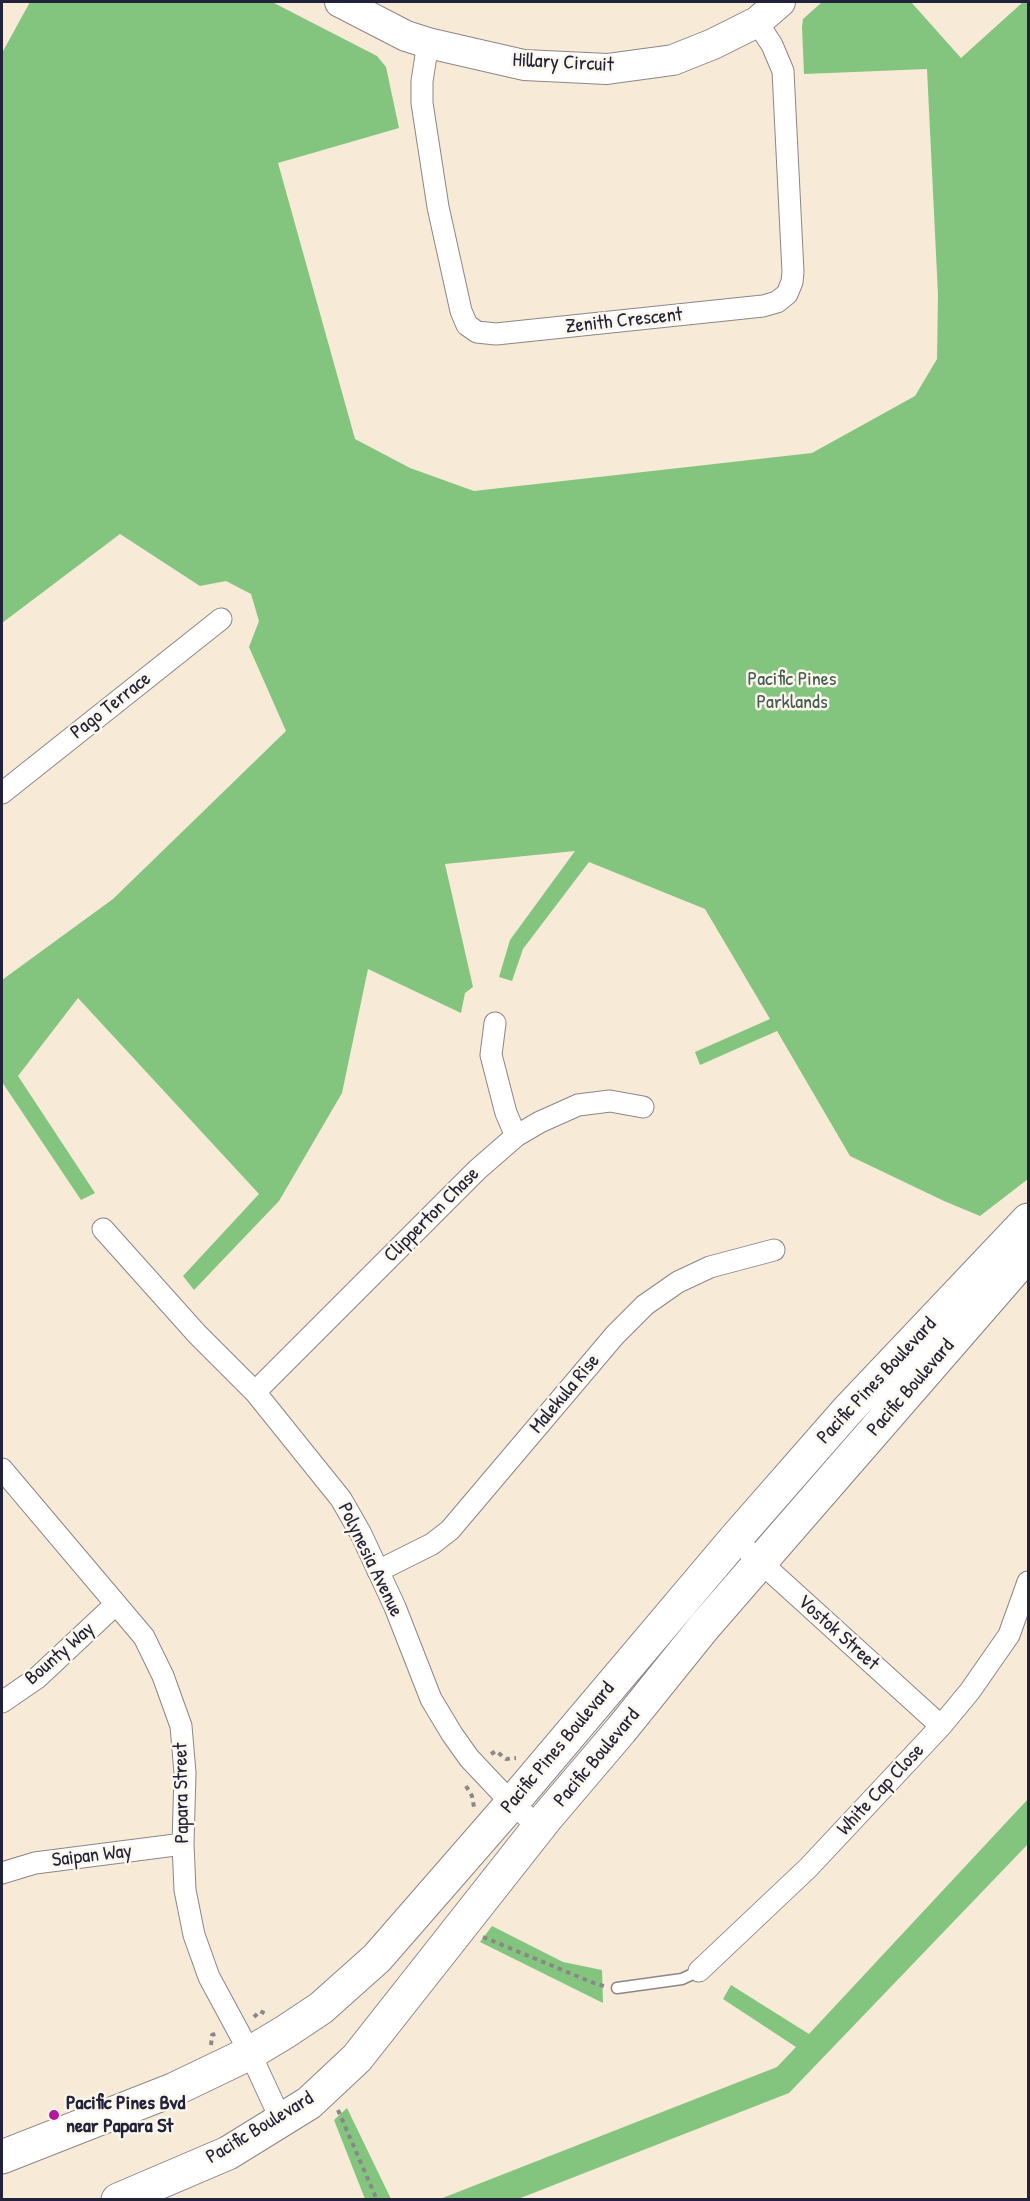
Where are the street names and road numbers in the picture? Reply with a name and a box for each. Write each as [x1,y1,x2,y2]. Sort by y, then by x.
street label: Hillary Circuit [512,48,614,78]
street label: Zenith Crescent [564,303,684,339]
street label: Pago Terrace [66,667,156,745]
street label: Clipperton Chase [379,1162,485,1268]
street label: Pacific Pines Boulevard [812,1313,942,1449]
street label: Pacific Boulevard [862,1335,960,1441]
street label: Malekula Rise [525,1349,605,1439]
street label: Polynesia Avenue [332,1499,408,1621]
street label: Vostok Street [792,1590,884,1676]
street label: Bounty Way [21,1617,99,1691]
street label: Pacific Pines Boulevard [496,1677,620,1819]
street label: Pacific Boulevard [549,1704,645,1812]
street label: White Cap Close [832,1739,930,1841]
street label: Papara Street [169,1743,195,1843]
street label: Saipan Way [51,1839,133,1873]
street label: Pacific Boulevard [202,2087,318,2169]

